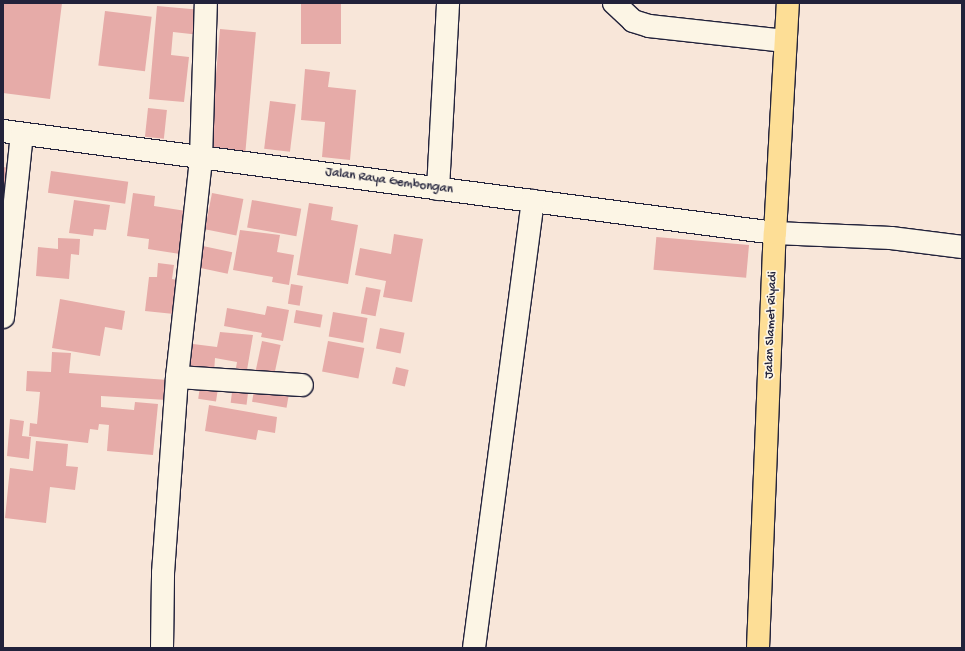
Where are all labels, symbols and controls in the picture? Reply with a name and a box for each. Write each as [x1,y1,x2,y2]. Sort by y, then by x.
street label: Jalan Raya Gembongan [324,165,454,199]
street label: Jalan Slamet Riyadi [762,271,782,379]

